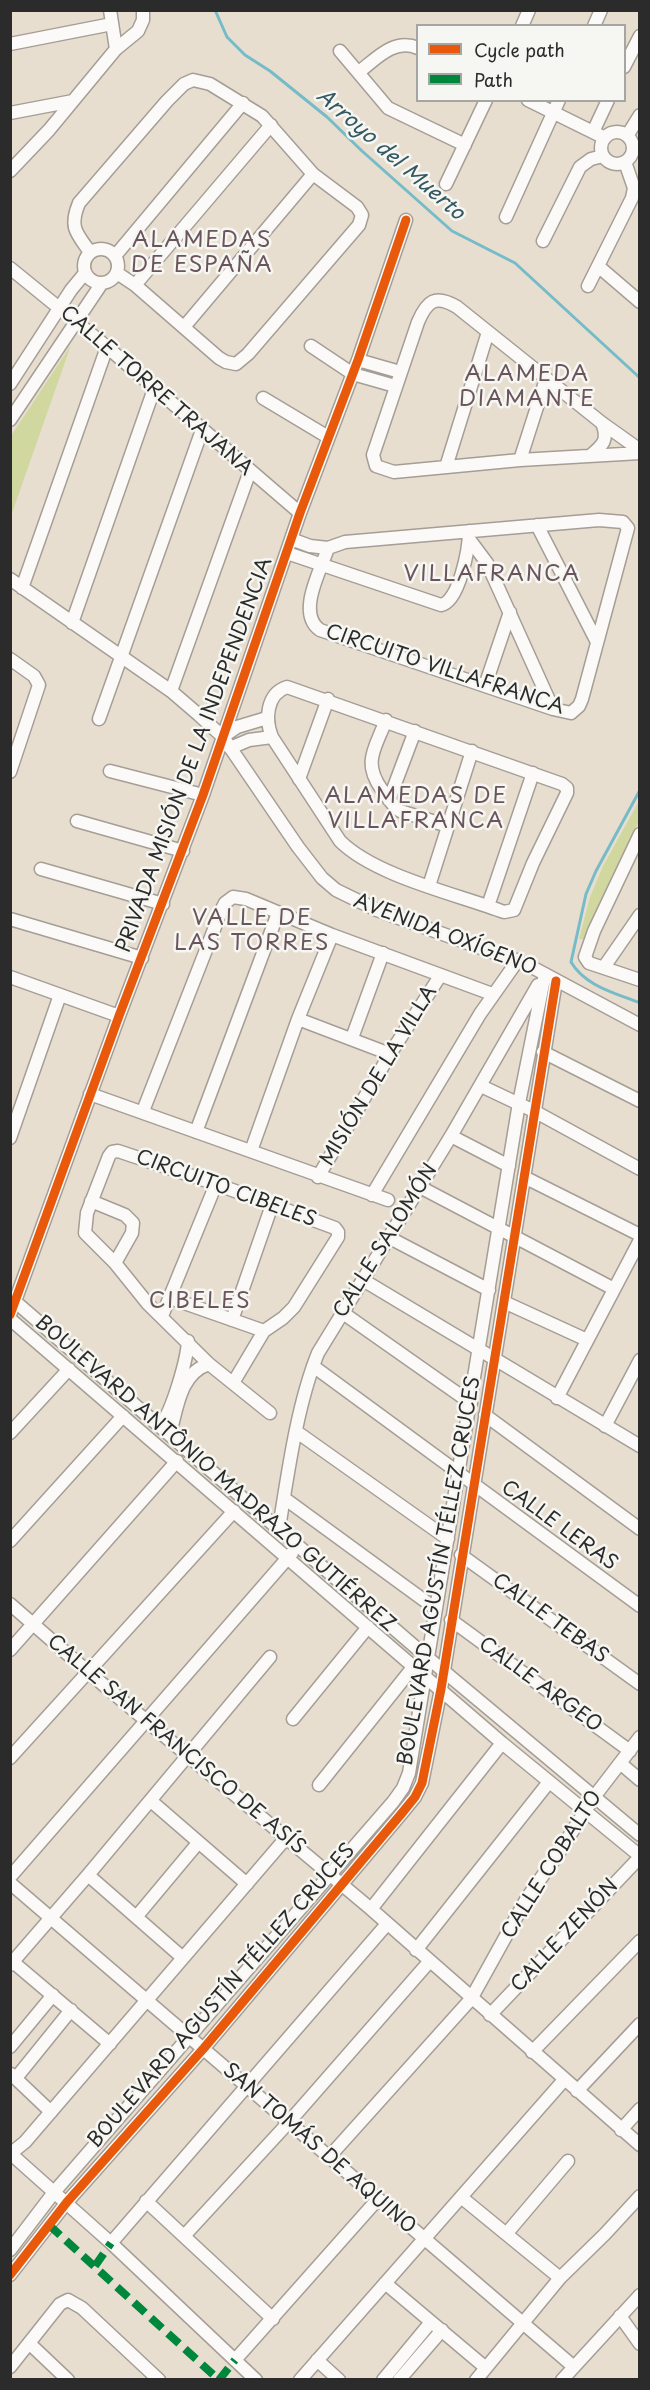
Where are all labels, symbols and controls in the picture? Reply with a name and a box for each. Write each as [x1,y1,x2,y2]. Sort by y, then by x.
legend [416,24,626,102]
text: Cycle path [474,36,565,63]
text: Path [474,66,513,93]
water label: Arroyo del Muerto [311,84,469,226]
district label: ALAMEDAS DE ESPAÑA [130,228,274,280]
street label: CALLE TORRE TRAJANA [55,301,257,481]
district label: ALAMEDA DIAMANTE [458,362,596,414]
street label: PRIVADA MISIÓN DE LA INDEPENDENCIA [112,554,278,956]
district label: VILLAFRANCA [404,562,580,588]
street label: CIRCUITO VILLAFRANCA [323,620,567,720]
district label: ALAMEDAS DE VILLAFRANCA [325,784,507,836]
street label: AVENIDA OXÍGENO [350,889,540,981]
district label: VALLE DE LAS TORRES [175,906,329,957]
street label: MISIÓN DE LA VILLA [316,982,442,1170]
street label: CIRCUITO CIBELES [133,1145,319,1233]
street label: CALLE SALOMÓN [329,1160,443,1322]
district label: CIBELES [148,1289,252,1315]
street label: BOULEVARD ANTÔNIO MADRAZO GUTIÉRREZ [30,1311,400,1637]
street label: BOULEVARD AGUSTÍN TÉLLEZ CRUCES [394,1374,486,1768]
street label: CALLE LERAS [496,1476,622,1576]
street label: CALLE TEBAS [487,1569,613,1669]
street label: CALLE SAN FRANCISCO DE ASÍS [42,1630,310,1860]
street label: CALLE ARGEO [474,1632,606,1738]
street label: CALLE COBALTO [497,1787,607,1943]
street label: BOULEVARD AGUSTÍN TÉLLEZ CRUCES [83,1839,361,2153]
street label: CALLE ZENÓN [506,1874,624,1998]
street label: SAN TOMÁS DE AQUINO [218,2059,420,2239]

